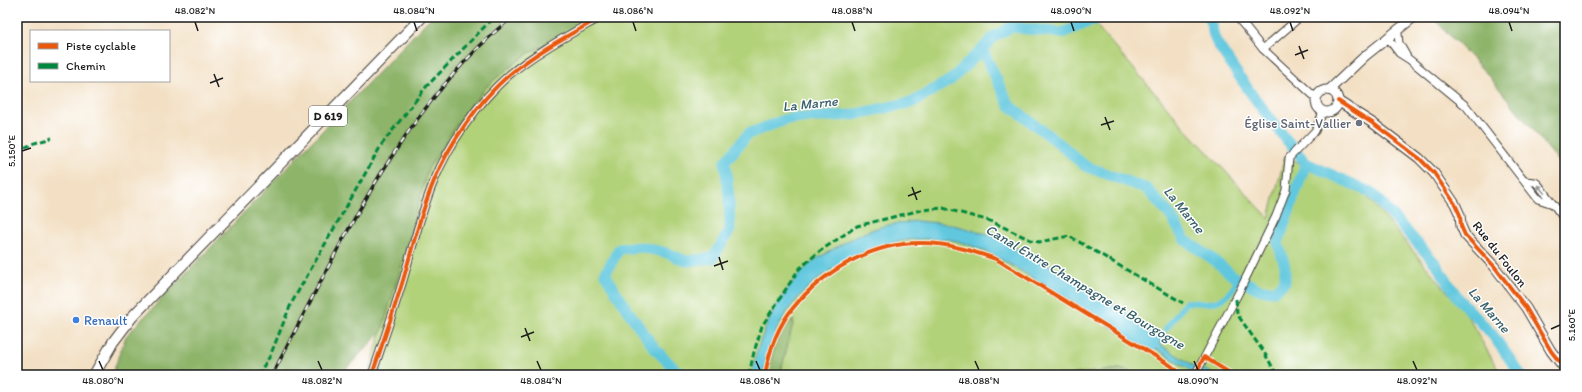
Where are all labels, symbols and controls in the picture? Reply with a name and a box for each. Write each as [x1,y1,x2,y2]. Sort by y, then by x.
text: 48.082°N [175,4,216,17]
text: 48.084°N [393,4,435,17]
text: 48.086°N [613,4,654,17]
text: 48.088°N [832,4,873,17]
text: 48.090°N [1050,4,1092,17]
text: 48.092°N [1270,4,1310,17]
text: 48.094°N [1488,4,1530,17]
legend [30,30,170,82]
text: Piste cyclable [66,39,136,53]
text: Chemin [66,59,106,73]
water label: La Marne [782,93,840,115]
road number: D 619 [309,106,347,126]
place label: Église Saint-Vallier [1245,116,1351,131]
marker: Église Saint-Vallier [1354,118,1364,128]
text: 5.150°E [5,134,18,167]
water label: La Marne [1160,183,1209,238]
one-way arrow [1537,183,1545,194]
street label: Rue du Foulon [1470,218,1531,290]
water label: Canal Entre Champagne et Bourgogne [982,221,1189,354]
water label: La Marne [1464,283,1514,337]
text: 5.160°E [1565,308,1578,341]
place label: Renault [84,313,128,328]
marker: Renault [71,315,81,325]
text: 48.080°N [82,374,124,387]
text: 48.082°N [302,374,343,387]
text: 48.084°N [520,374,562,387]
text: 48.086°N [740,374,781,387]
text: 48.088°N [959,374,1000,387]
text: 48.090°N [1177,374,1219,387]
text: 48.092°N [1397,374,1437,387]

